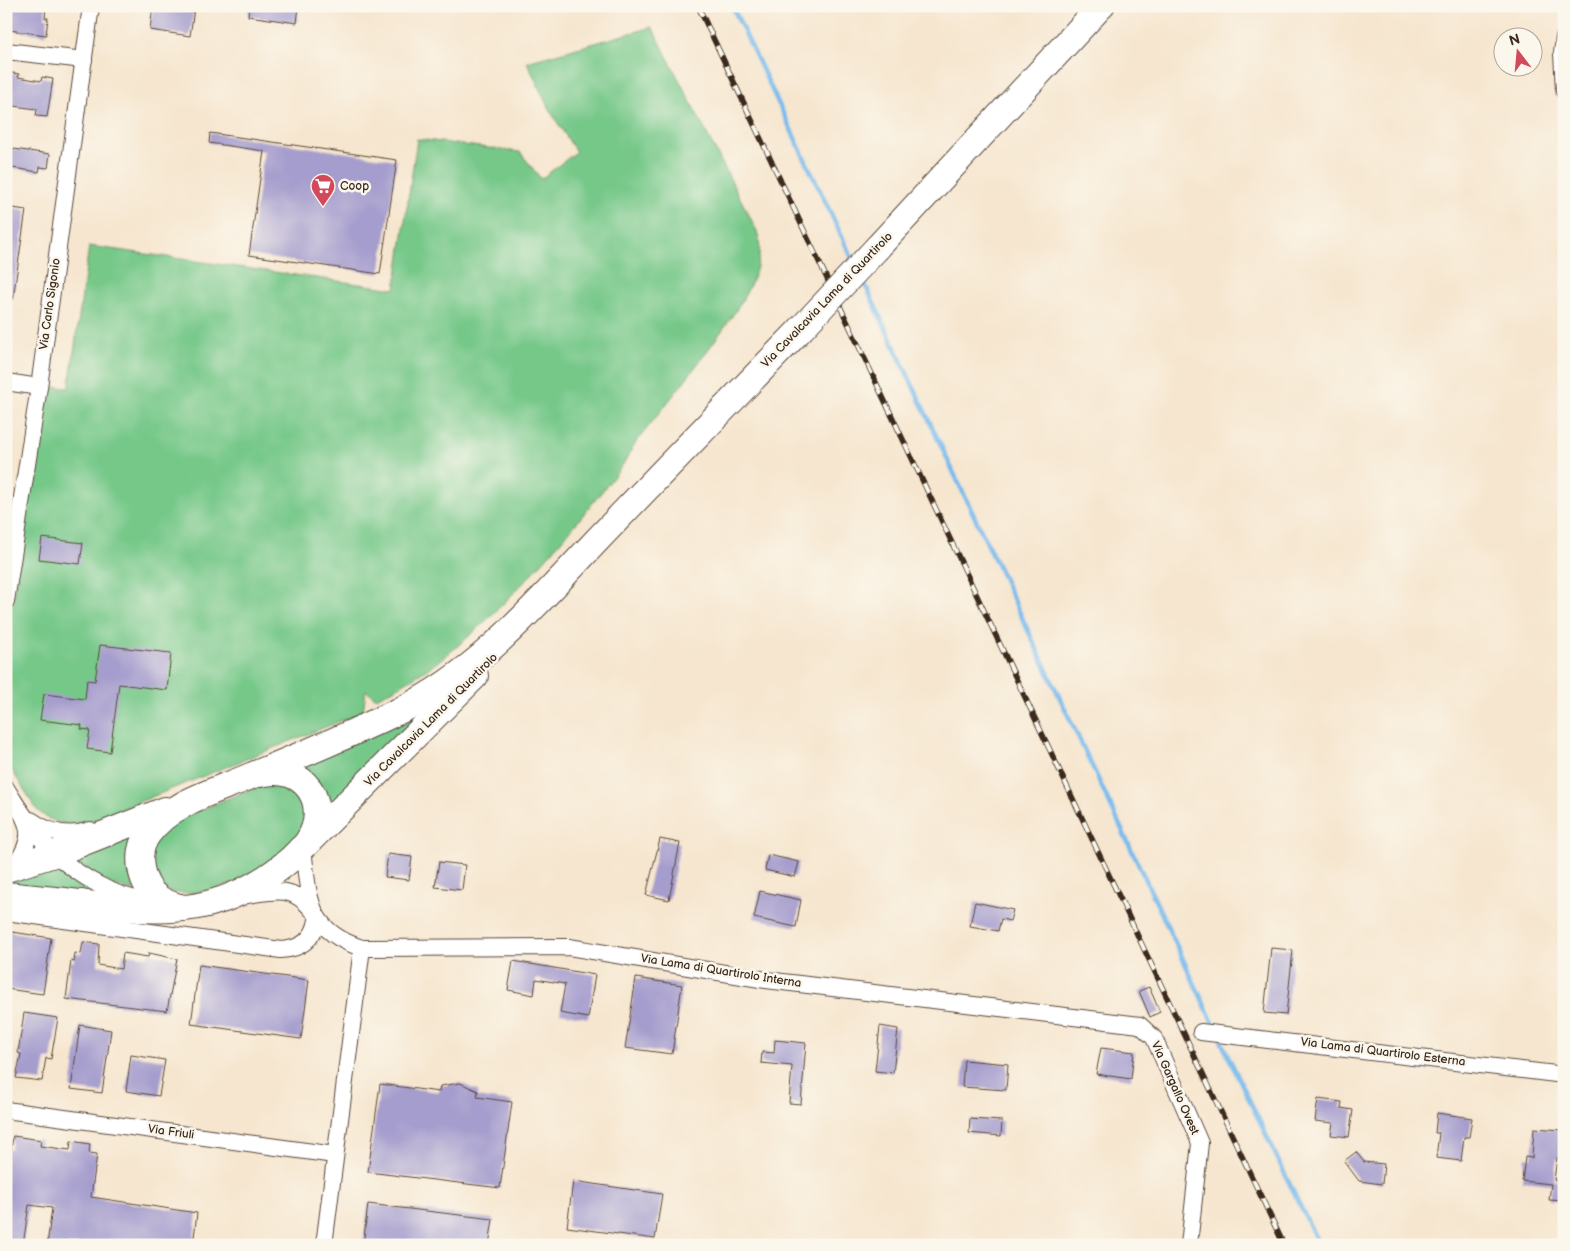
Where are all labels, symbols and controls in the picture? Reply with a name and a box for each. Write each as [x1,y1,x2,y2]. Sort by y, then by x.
north arrow [1492,28,1542,78]
text: N [1507,30,1522,50]
supermarket icon: Coop [310,173,336,207]
place label: Coop [340,179,369,194]
street label: Via Cavalcavia Lama di Quartirolo [758,229,896,371]
street label: Via Carlo Sigonio [36,257,64,351]
street label: Via Cavalcavia Lama di Quartirolo [361,650,501,790]
street label: Via Lama di Quartirolo Interna [640,951,803,991]
street label: Via Lama di Quartirolo Esterna [1300,1034,1466,1070]
street label: Via Gargallo Ovest [1148,1039,1202,1137]
street label: Via Friuli [147,1121,195,1143]

